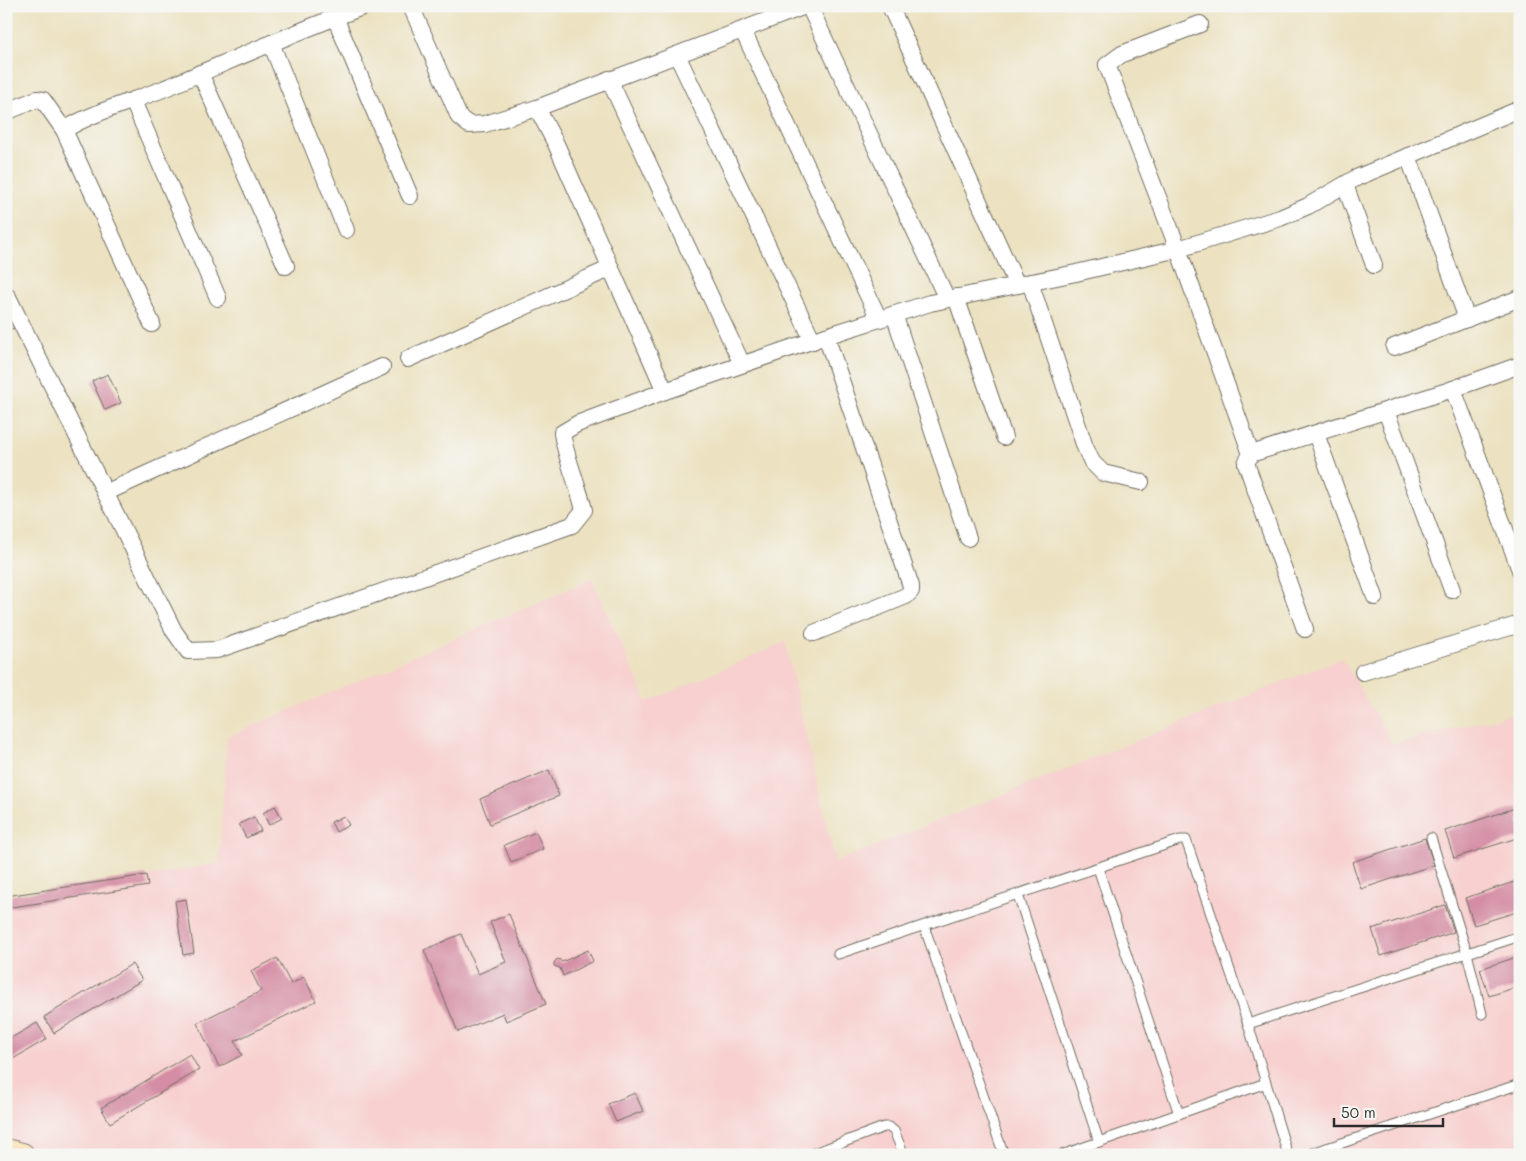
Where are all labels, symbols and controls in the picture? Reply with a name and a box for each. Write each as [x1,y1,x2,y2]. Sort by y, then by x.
scale bar [1334,1096,1442,1128]
text: 50 m [1341,1102,1376,1122]

